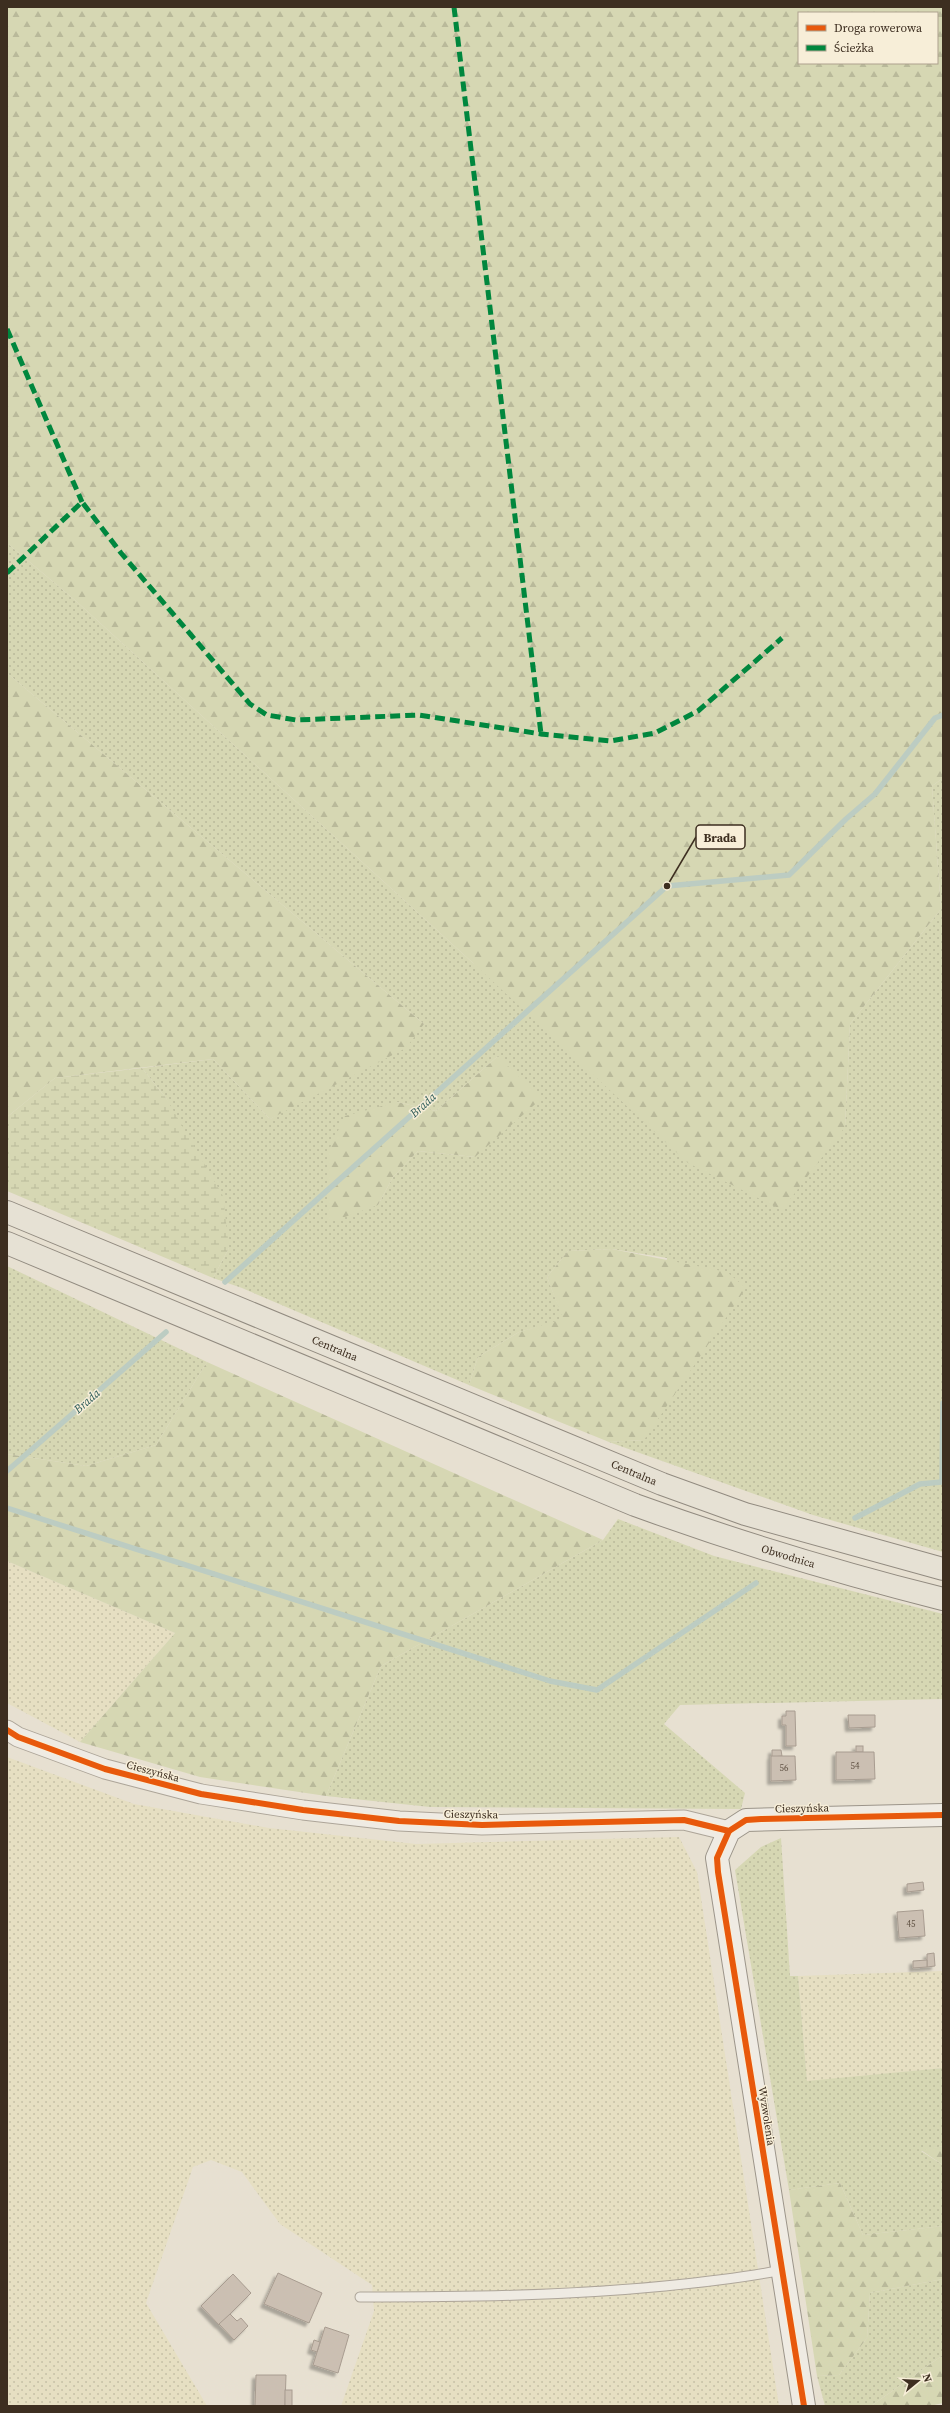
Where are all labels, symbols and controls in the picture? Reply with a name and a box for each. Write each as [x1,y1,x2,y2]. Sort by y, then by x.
legend [798,12,938,64]
text: Droga rowerowa [834,20,923,36]
text: Ścieżka [834,40,875,56]
callout: Brada [696,825,745,849]
text: Brada [704,830,737,846]
water label: Brada [406,1088,440,1122]
street label: Centralna [309,1332,360,1365]
water label: Brada [70,1385,104,1418]
street label: Centralna [609,1457,660,1489]
street label: Obwodnica [759,1541,817,1572]
street label: Cieszyńska [125,1757,181,1786]
house number: 54 [850,1760,860,1772]
house number: 56 [779,1762,789,1774]
street label: Cieszyńska [775,1801,830,1816]
street label: Cieszyńska [444,1807,499,1822]
house number: 45 [906,1918,916,1930]
street label: Wyzwolenia [754,2086,779,2147]
north arrow [898,2361,938,2401]
text: N [919,2372,935,2384]

